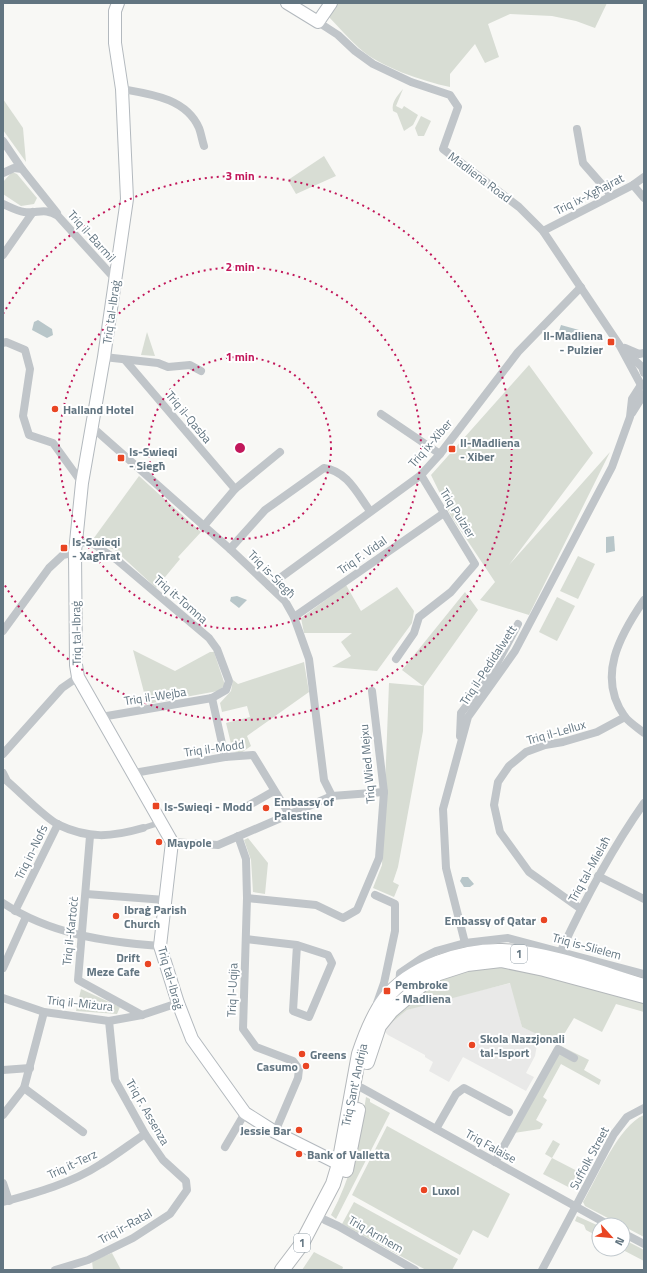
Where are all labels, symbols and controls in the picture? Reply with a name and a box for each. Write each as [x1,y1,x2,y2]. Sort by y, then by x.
street label: Madliena Road [444,147,516,207]
text: 3 min [225,166,255,185]
street label: Triq ix-Xgħajrat [551,168,628,220]
street label: Triq il-Barmil [63,206,121,266]
text: 2 min [225,257,255,276]
street label: Triq tal-Ibraġ [97,279,125,345]
place label: Il-Madliena - Pulzier [543,326,604,359]
marker: Il-Madliena - Pulzier [606,337,616,347]
text: 1 min [225,347,255,366]
street label: Triq il-Qasba [161,387,217,447]
place label: Halland Hotel [63,400,134,419]
marker: Halland Hotel [50,404,60,414]
street label: Triq ix-Xiber [403,414,457,472]
place label: Il-Madliena - Xiber [460,433,520,466]
centre of rings [233,441,247,455]
place label: Is-Swieqi - Siegħ [129,442,177,475]
marker: Il-Madliena - Xiber [447,444,457,454]
marker: Is-Swieqi - Siegħ [116,453,126,463]
street label: Triq Pulzier [435,484,481,542]
street label: Triq F. Vidal [333,531,391,579]
place label: Is-Swieqi - Xagħrat [72,532,121,565]
marker: Is-Swieqi - Xagħrat [59,543,69,553]
street label: Triq is-Siegħ [243,545,301,603]
street label: Triq it-Tomna [150,570,212,628]
street label: Triq tal-Ibraġ [66,600,86,666]
street label: Triq il-Pedidalwett [455,620,522,709]
street label: Triq il-Wejba [122,682,188,710]
street label: Triq il-Lellux [524,714,588,750]
street label: Triq Wied Mejxu [354,723,380,805]
street label: Triq il-Modd [183,734,245,762]
place label: Embassy of Palestine [274,792,335,825]
place label: Is-Swieqi - Modd [164,797,252,816]
marker: Is-Swieqi - Modd [151,801,161,811]
marker: Embassy of Palestine [261,803,271,813]
street label: Triq in-Nofs [9,821,53,883]
street label: Triq tal-Mielaħ [563,832,615,906]
place label: Maypole [167,833,212,852]
marker: Maypole [154,837,164,847]
street label: Triq il-Kartoċċ [57,895,83,967]
place label: Ibraġ Parish Church [124,900,187,933]
marker: Ibraġ Parish Church [111,911,121,921]
place label: Embassy of Qatar [445,911,537,930]
marker: Embassy of Qatar [539,915,549,925]
street label: Triq is-Slielem [550,928,624,964]
street label: Triq tal-Ibraġ [153,944,189,1012]
road number: 1 [511,945,527,963]
place label: Drift Meze Cafe [86,948,141,981]
marker: Drift Meze Cafe [143,959,153,969]
street label: Triq l-Uqija [222,963,242,1017]
place label: Pembroke - Madliena [395,975,451,1008]
marker: Pembroke - Madliena [382,986,392,996]
street label: Triq il-Miżura [46,990,114,1016]
place label: Skola Nazzjonali tal-Isport [480,1029,565,1062]
marker: Skola Nazzjonali tal-Isport [467,1040,477,1050]
street label: Triq Sant' Andrija [336,1042,372,1128]
place label: Greens [310,1045,347,1064]
marker: Greens [297,1049,307,1059]
place label: Casumo [257,1057,298,1076]
marker: Casumo [301,1061,311,1071]
street label: Triq F. Assenza [121,1075,175,1149]
place label: Jessie Bar [240,1121,292,1140]
street label: Suffolk Street [564,1122,614,1193]
street label: Triq Falaise [462,1124,520,1168]
marker: Jessie Bar [294,1125,304,1135]
street label: Triq it-Terz [44,1144,100,1184]
place label: Bank of Valletta [307,1145,390,1164]
marker: Bank of Valletta [294,1149,304,1159]
place label: Luxol [432,1181,460,1200]
marker: Luxol [419,1185,429,1195]
street label: Triq ir-Ratal [95,1203,155,1249]
street label: Triq Arnhem [345,1210,407,1258]
north arrow [591,1217,631,1257]
road number: 1 [294,1234,310,1252]
text: N [611,1235,629,1249]

